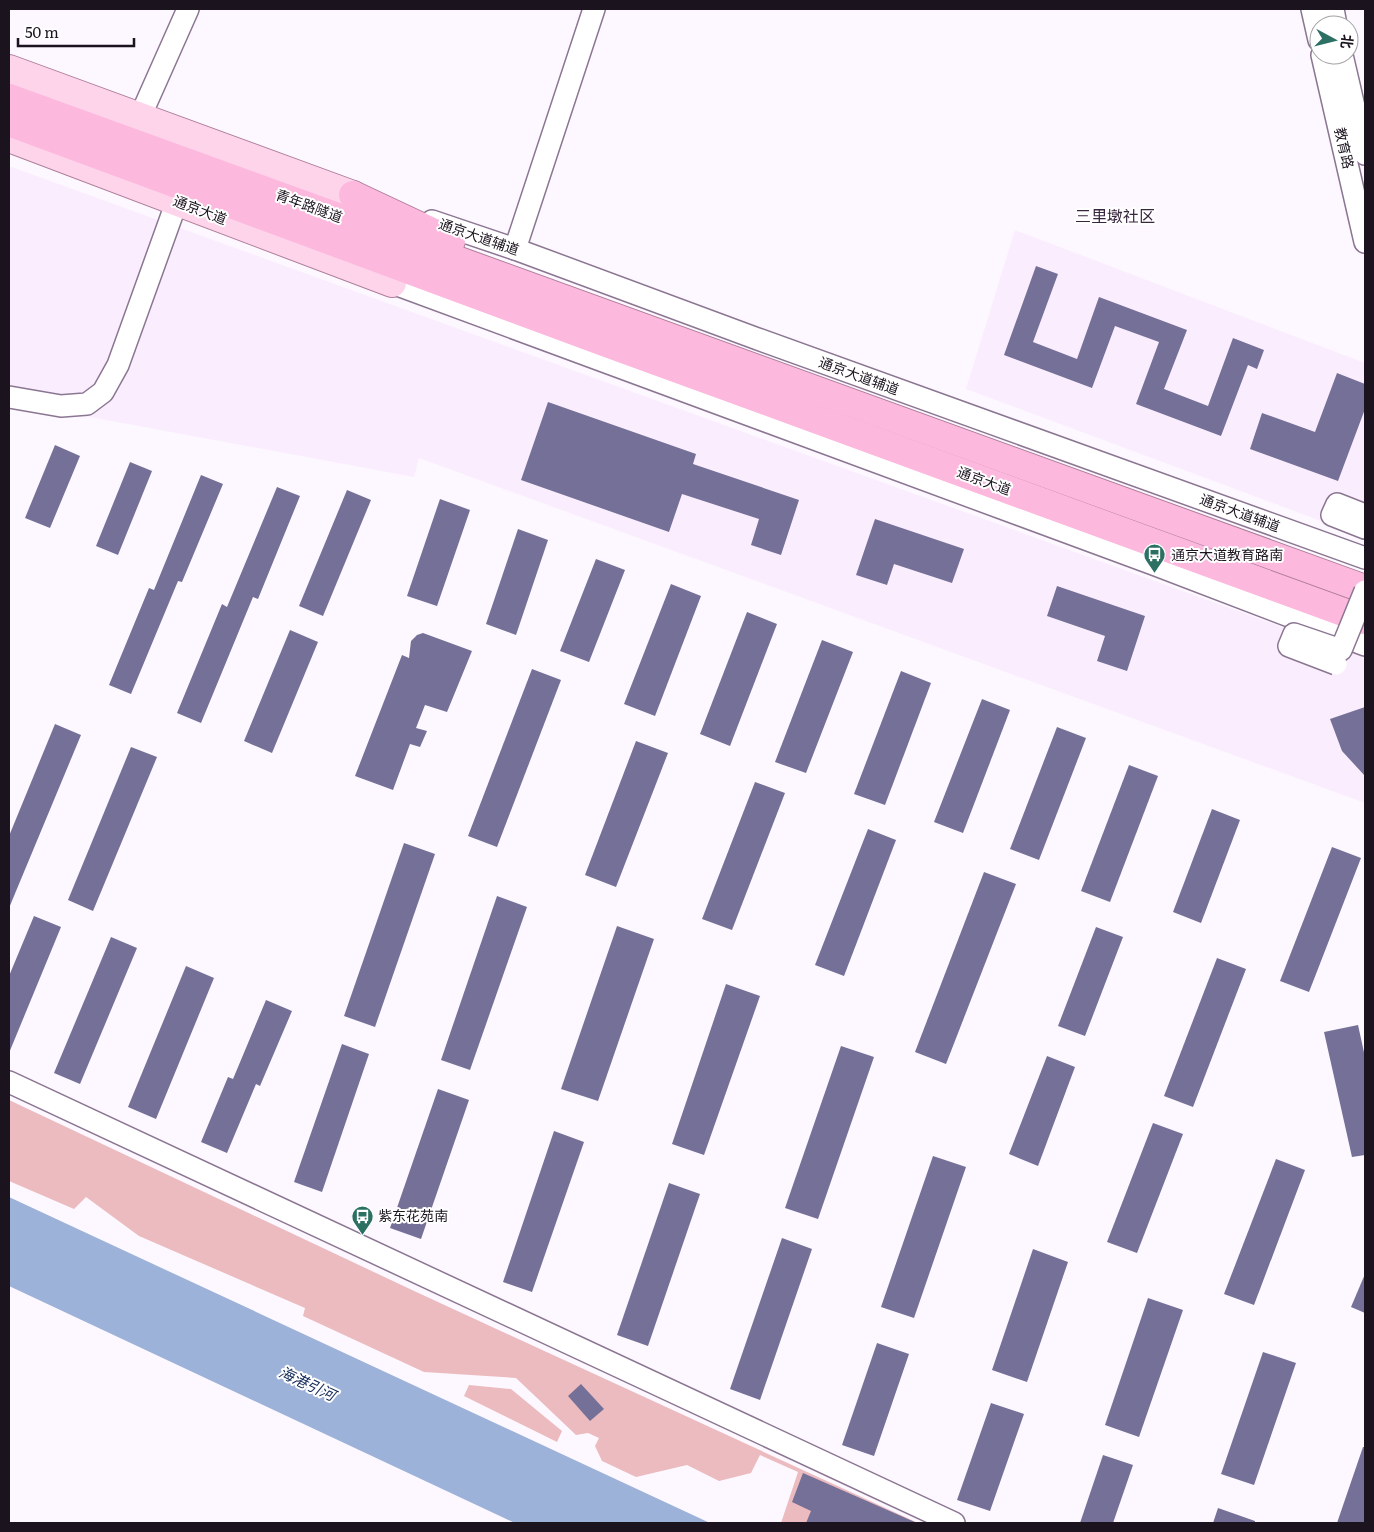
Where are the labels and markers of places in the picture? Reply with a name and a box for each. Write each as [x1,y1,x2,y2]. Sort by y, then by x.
bus stop icon: 通京大道教育路南 [1143,543,1167,574]
place label: 通京大道教育路南 [1171,544,1283,564]
bus stop icon: 紫东花苑南 [350,1204,374,1235]
place label: 紫东花苑南 [378,1205,448,1225]

